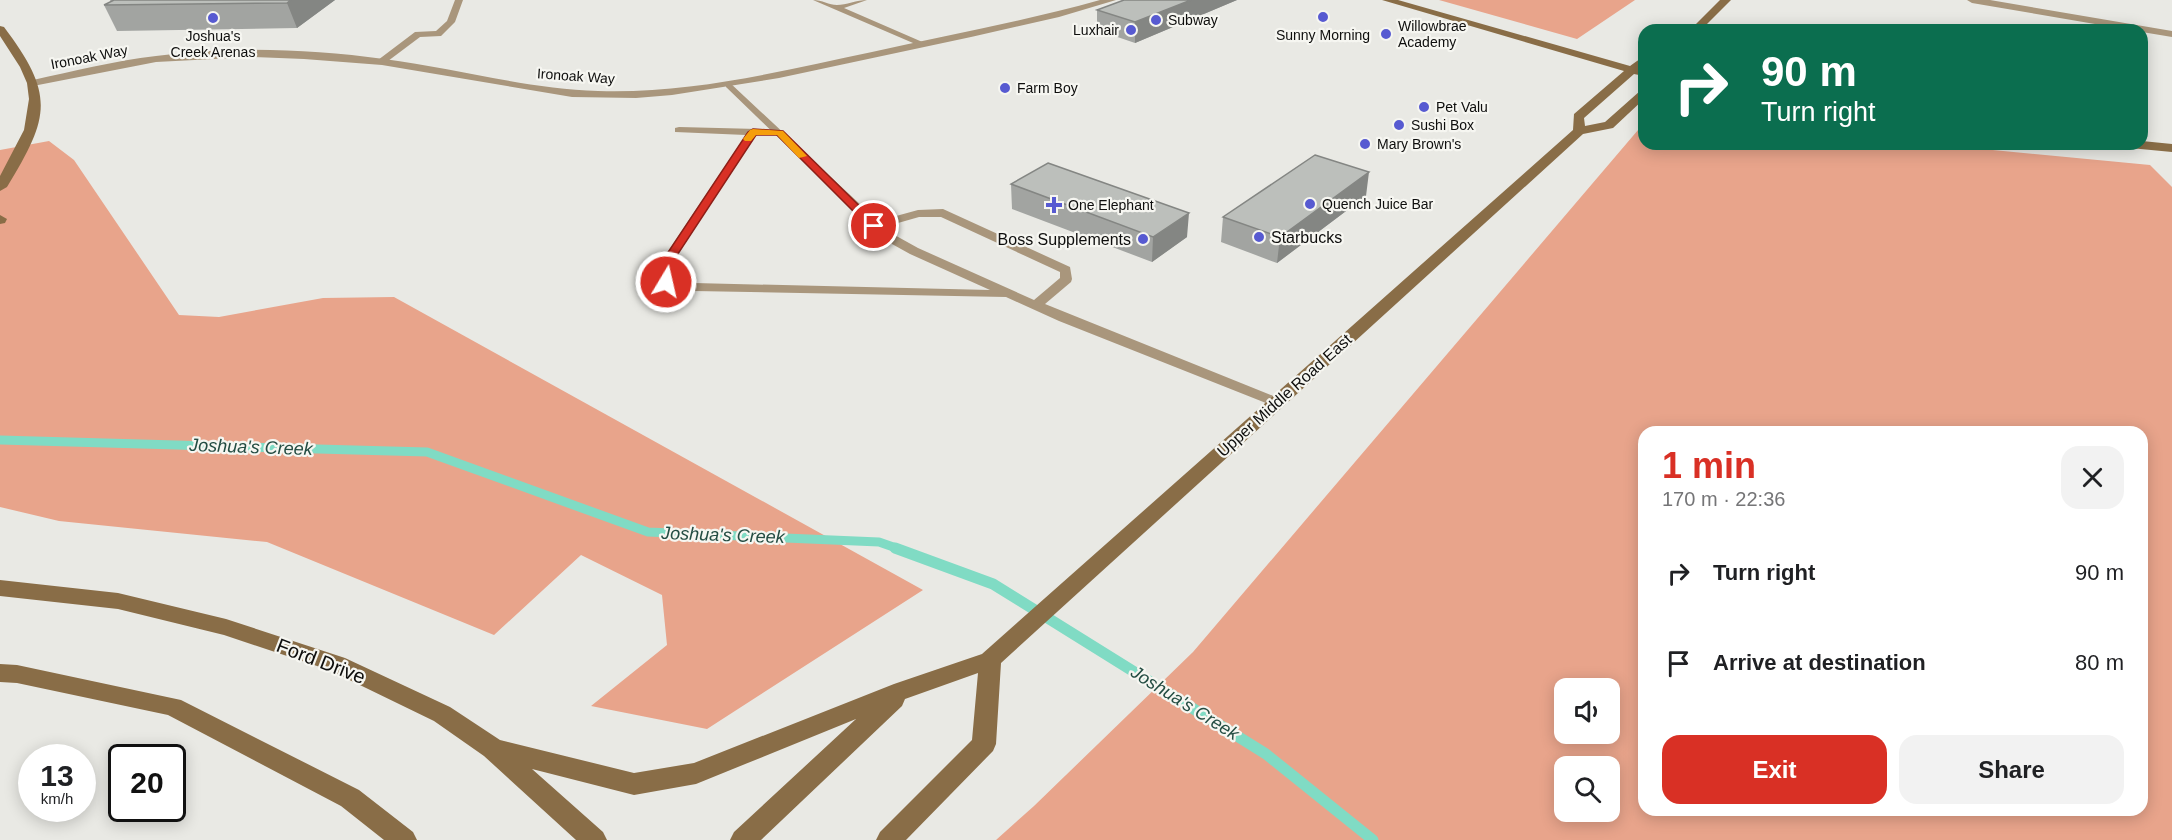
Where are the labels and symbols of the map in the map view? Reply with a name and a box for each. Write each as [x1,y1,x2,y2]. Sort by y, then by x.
marker: Sunny Morning [1316,10,1330,24]
marker: Joshua's Creek Arenas [206,11,220,25]
place label: Subway [1168,12,1218,28]
marker: Subway [1149,13,1163,27]
place label: Willowbrae Academy [1398,18,1467,50]
place label: Luxhair [1073,22,1119,38]
marker: Luxhair [1124,23,1138,37]
place label: Sunny Morning [1276,27,1370,43]
marker: Willowbrae Academy [1379,27,1393,41]
place label: Joshua's Creek Arenas [171,28,255,60]
street label: Ironoak Way [49,42,129,72]
street label: Ironoak Way [536,65,616,87]
place label: Farm Boy [1017,80,1078,96]
marker: Farm Boy [998,81,1012,95]
place label: Pet Valu [1436,99,1488,115]
marker: Pet Valu [1417,100,1431,114]
place label: Sushi Box [1411,117,1474,133]
marker: Sushi Box [1392,118,1406,132]
place label: Mary Brown's [1377,136,1461,152]
marker: Mary Brown's [1358,137,1372,151]
marker: One Elephant [1045,196,1063,214]
place label: Quench Juice Bar [1322,196,1434,212]
place label: One Elephant [1068,197,1154,213]
marker: Quench Juice Bar [1303,197,1317,211]
pin [848,200,899,251]
place label: Starbucks [1271,229,1342,246]
marker: Starbucks [1252,230,1266,244]
place label: Boss Supplements [998,231,1131,248]
marker: Boss Supplements [1136,232,1150,246]
position arrow [634,250,698,314]
street label: Upper Middle Road East [1214,330,1355,460]
water label: Joshua's Creek [188,435,314,459]
water label: Joshua's Creek [660,523,786,547]
street label: Ford Drive [273,634,369,688]
water label: Joshua's Creek [1126,661,1244,745]
speed limit sign: 20 [108,744,186,822]

